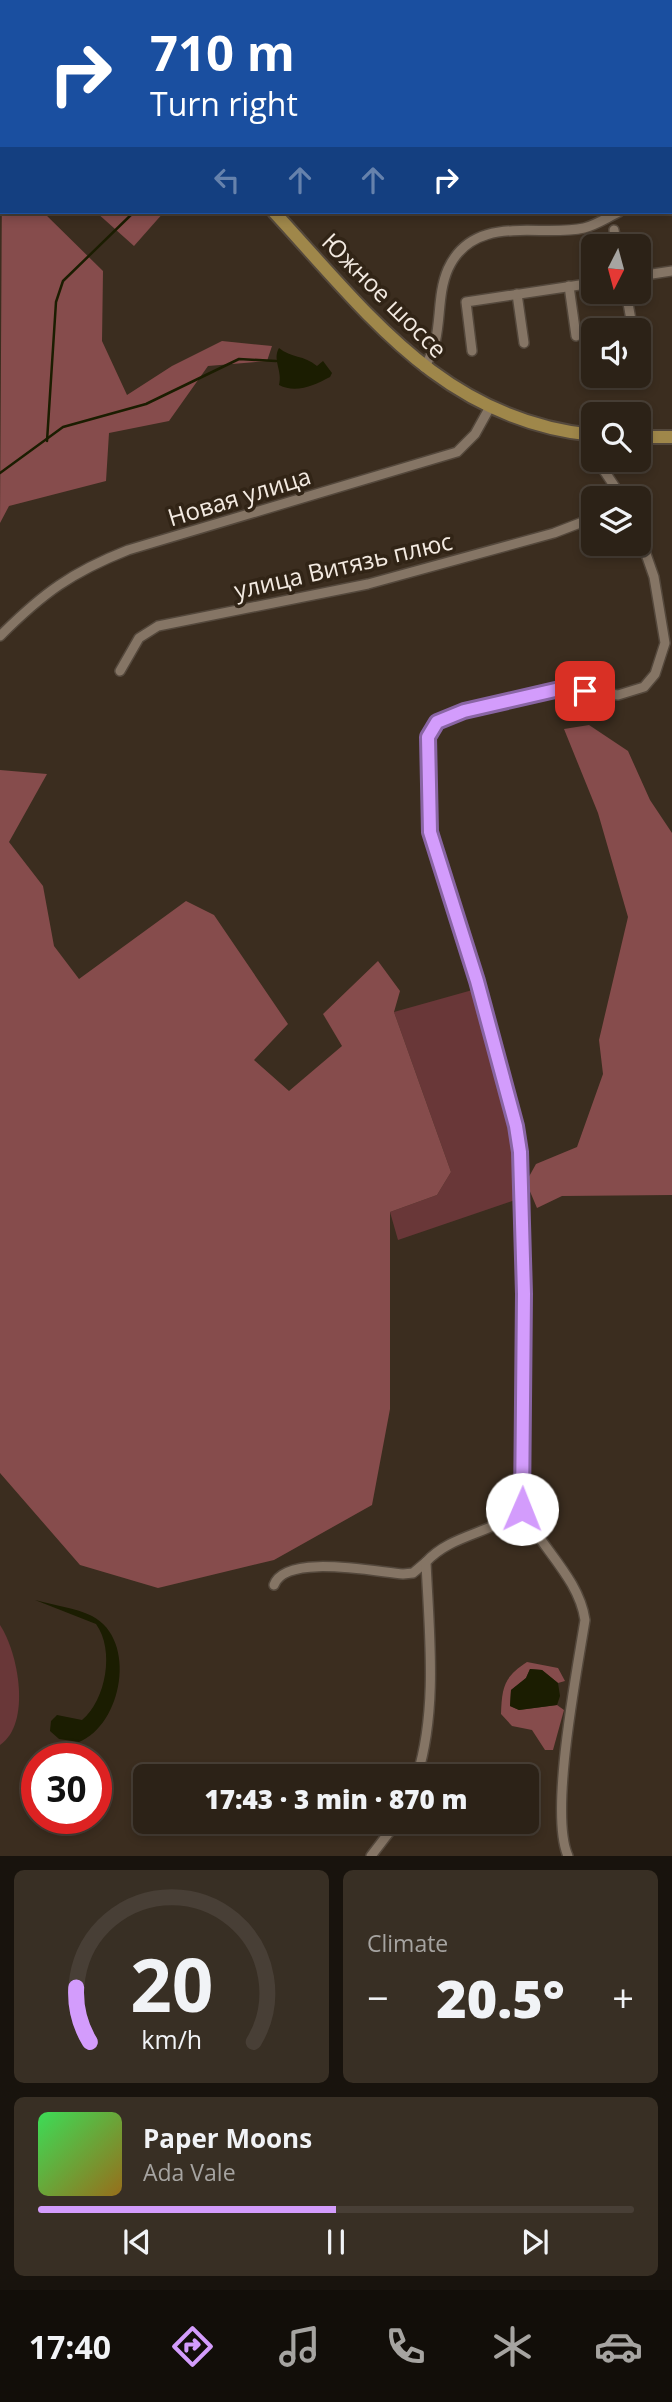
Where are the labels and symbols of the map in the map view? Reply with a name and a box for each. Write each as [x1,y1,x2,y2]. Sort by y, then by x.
street label: Южное шоссе [315,225,455,365]
north arrow [581,234,651,304]
street label: Новая улица [163,459,315,533]
street label: улица Витязь плюс [231,524,455,606]
pin [555,661,615,721]
position arrow [485,1472,559,1546]
speed limit sign: 30 [21,1743,112,1834]

